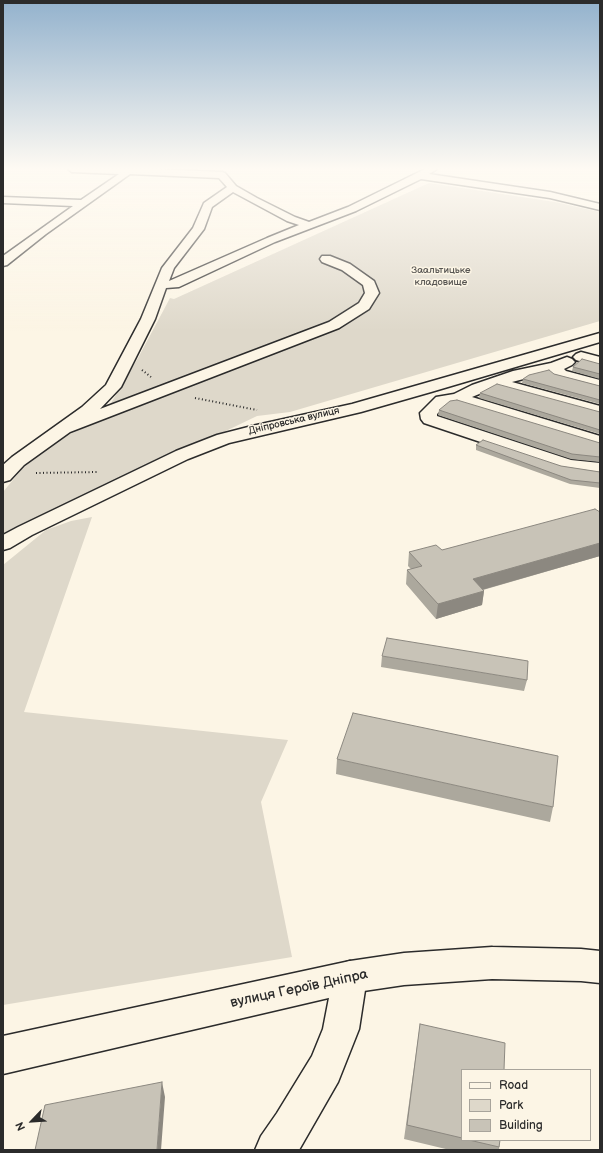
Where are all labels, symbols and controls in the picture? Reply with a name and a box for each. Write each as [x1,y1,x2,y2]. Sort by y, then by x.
park label: Заальтицьке кладовище [411,264,471,288]
street label: Дніпровська вулиця [247,405,341,437]
street label: вулиця Героїв Дніпра [229,966,369,1012]
legend [461,1069,591,1141]
text: Road [499,1078,528,1093]
text: Park [499,1098,523,1113]
north arrow [12,1101,52,1141]
text: Building [499,1118,543,1133]
text: N [13,1120,28,1133]

